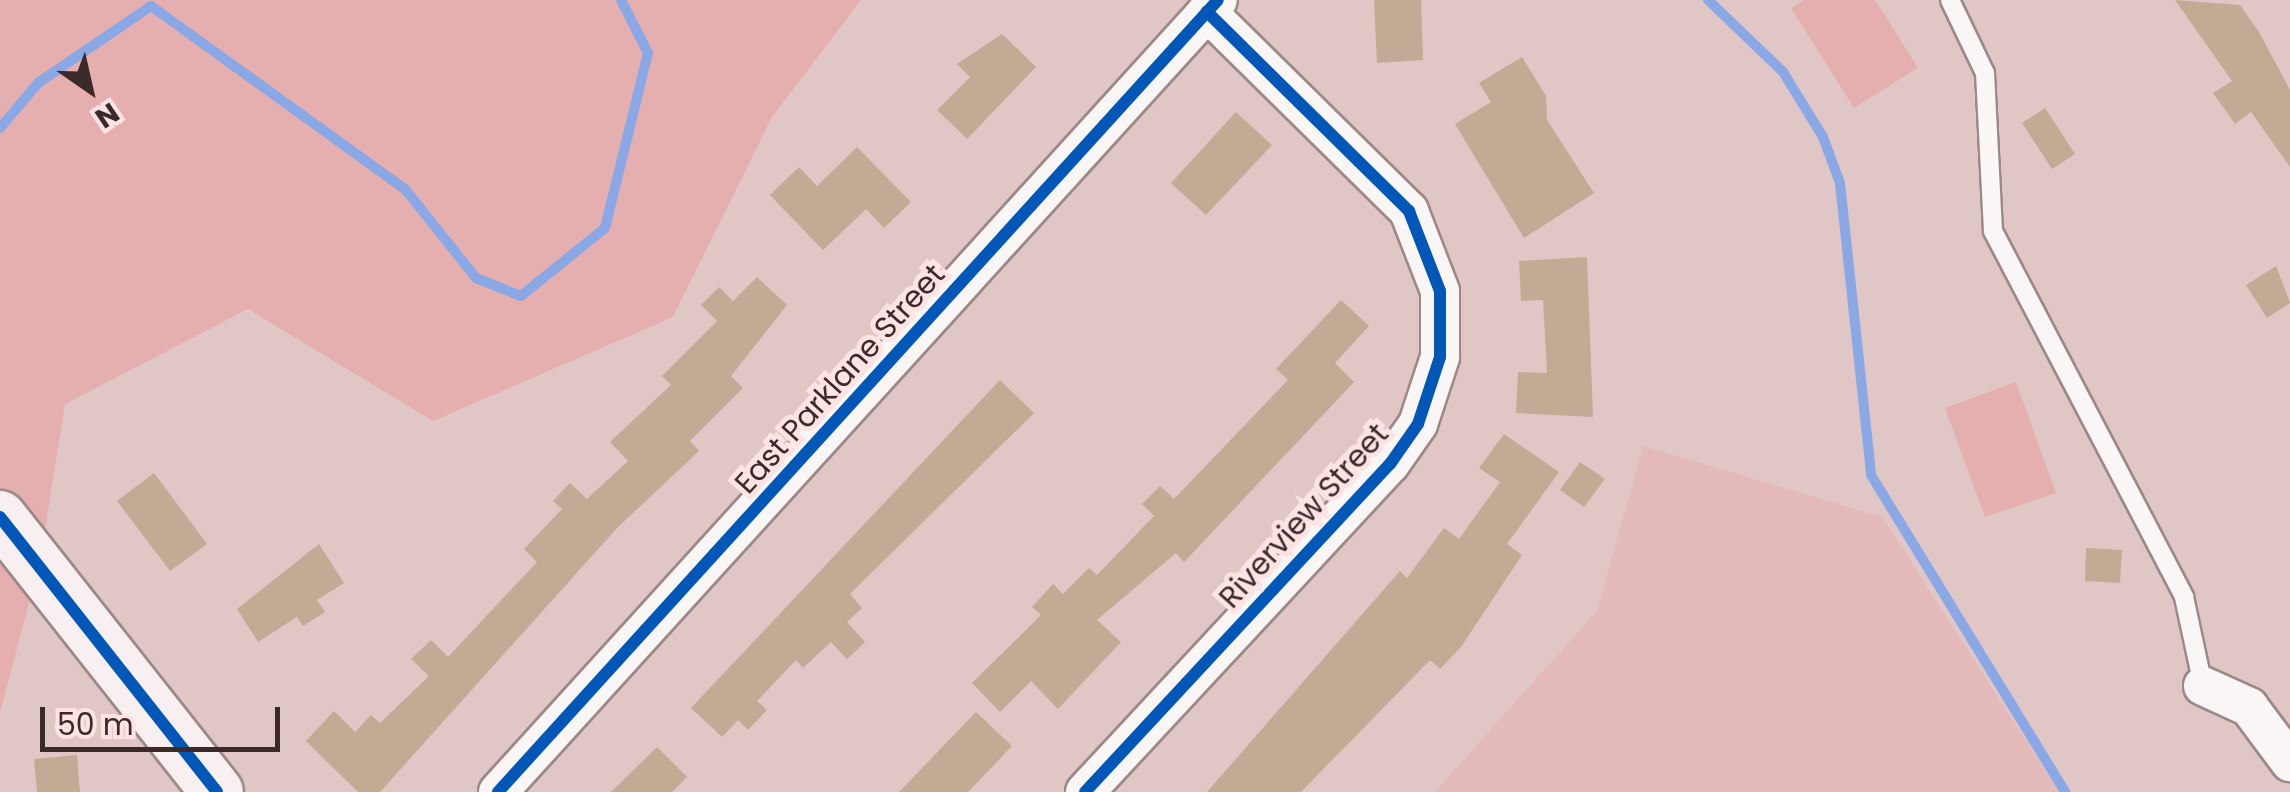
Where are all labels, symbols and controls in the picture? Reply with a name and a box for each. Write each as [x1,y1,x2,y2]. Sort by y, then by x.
north arrow [40,40,140,140]
text: N [87,93,127,137]
street label: East Parklane Street [728,257,952,501]
street label: Riverview Street [1212,416,1396,616]
scale bar [45,687,285,749]
text: 50 m [57,703,134,746]

